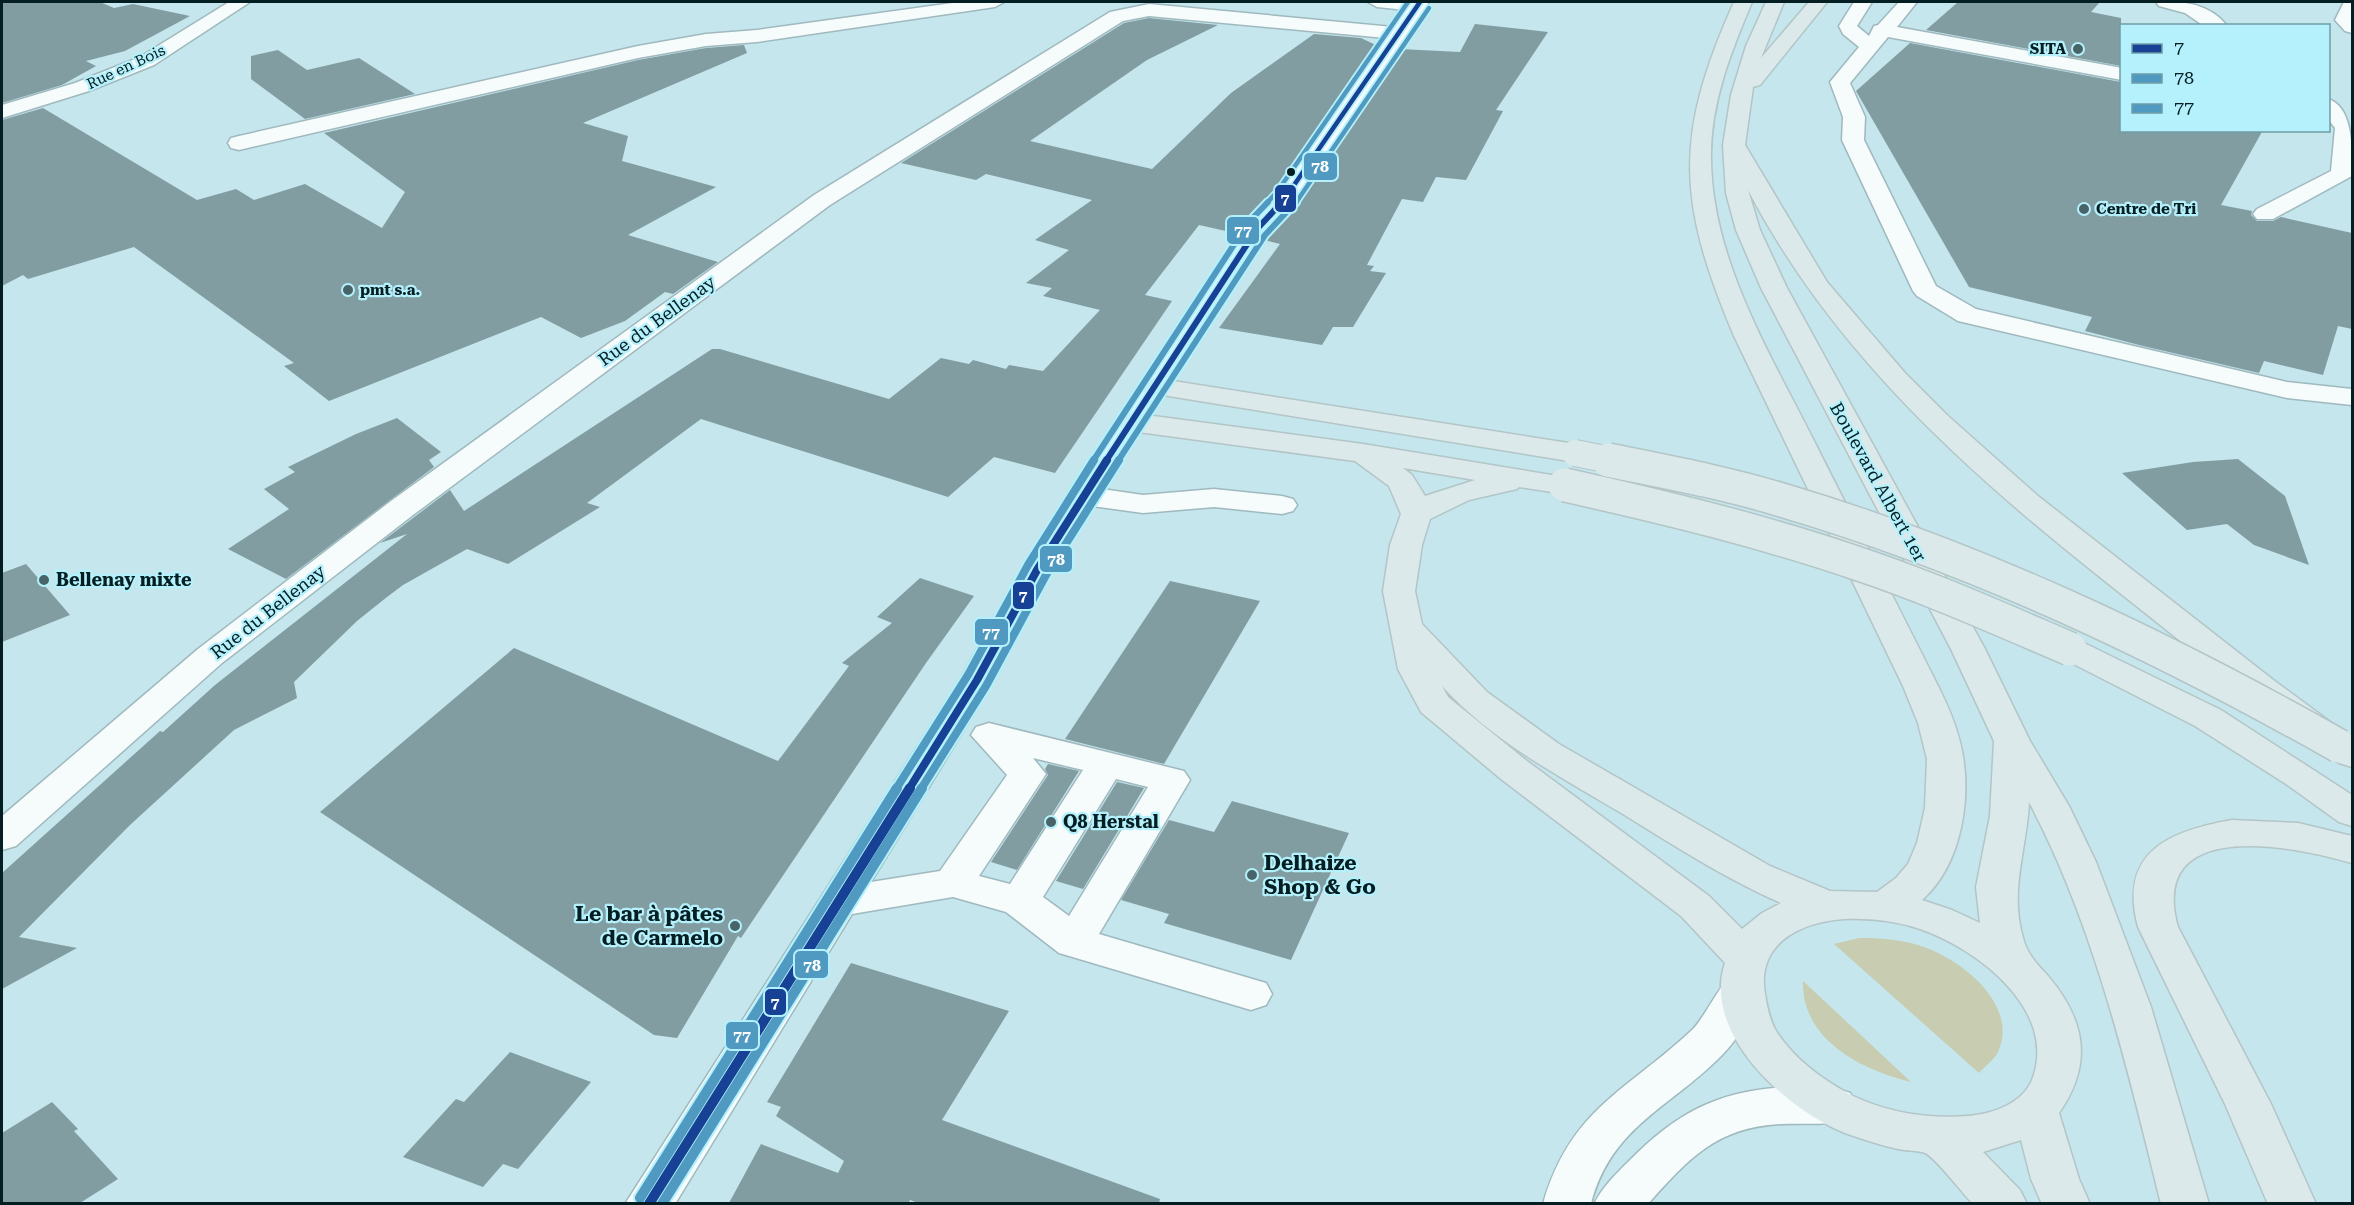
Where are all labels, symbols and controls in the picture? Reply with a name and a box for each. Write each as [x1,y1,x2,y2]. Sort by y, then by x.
legend [2120,24,2330,132]
text: 7 [2174,37,2184,58]
place label: SITA [2030,40,2066,58]
street label: Rue en Bois [84,41,168,93]
marker: SITA [2071,42,2085,56]
text: 78 [2174,67,2194,88]
text: 77 [2174,97,2194,118]
line badge: 78 [1303,152,1338,181]
text: 78 [1311,157,1329,176]
unlabelled marker [1285,166,1297,178]
line badge: 7 [1274,184,1297,213]
text: 7 [1281,189,1290,208]
place label: Centre de Tri [2096,200,2196,218]
marker: Centre de Tri [2077,202,2091,216]
line badge: 77 [1226,216,1260,245]
text: 77 [1234,221,1252,240]
street label: Rue du Bellenay [594,271,720,370]
place label: pmt s.a. [360,281,420,299]
marker: pmt s.a. [341,283,355,297]
street label: Boulevard Albert 1er [1826,398,1931,565]
line badge: 78 [1039,545,1073,573]
text: 78 [1047,550,1065,569]
street label: Rue du Bellenay [206,560,329,663]
place label: Bellenay mixte [56,569,192,590]
marker: Bellenay mixte [37,573,51,587]
line badge: 7 [1012,581,1035,610]
text: 7 [1019,586,1028,605]
line badge: 77 [974,618,1009,646]
text: 77 [982,623,1000,642]
place label: Q8 Herstal [1063,811,1159,832]
marker: Q8 Herstal [1044,815,1058,829]
place label: Delhaize Shop & Go [1264,851,1376,899]
marker: Delhaize Shop & Go [1245,868,1259,882]
place label: Le bar à pâtes de Carmelo [575,902,723,950]
marker: Le bar à pâtes de Carmelo [728,919,742,933]
line badge: 78 [794,950,829,979]
text: 78 [803,956,821,975]
line badge: 7 [764,988,787,1016]
text: 7 [771,993,780,1012]
line badge: 77 [725,1021,759,1050]
text: 77 [733,1026,751,1045]

